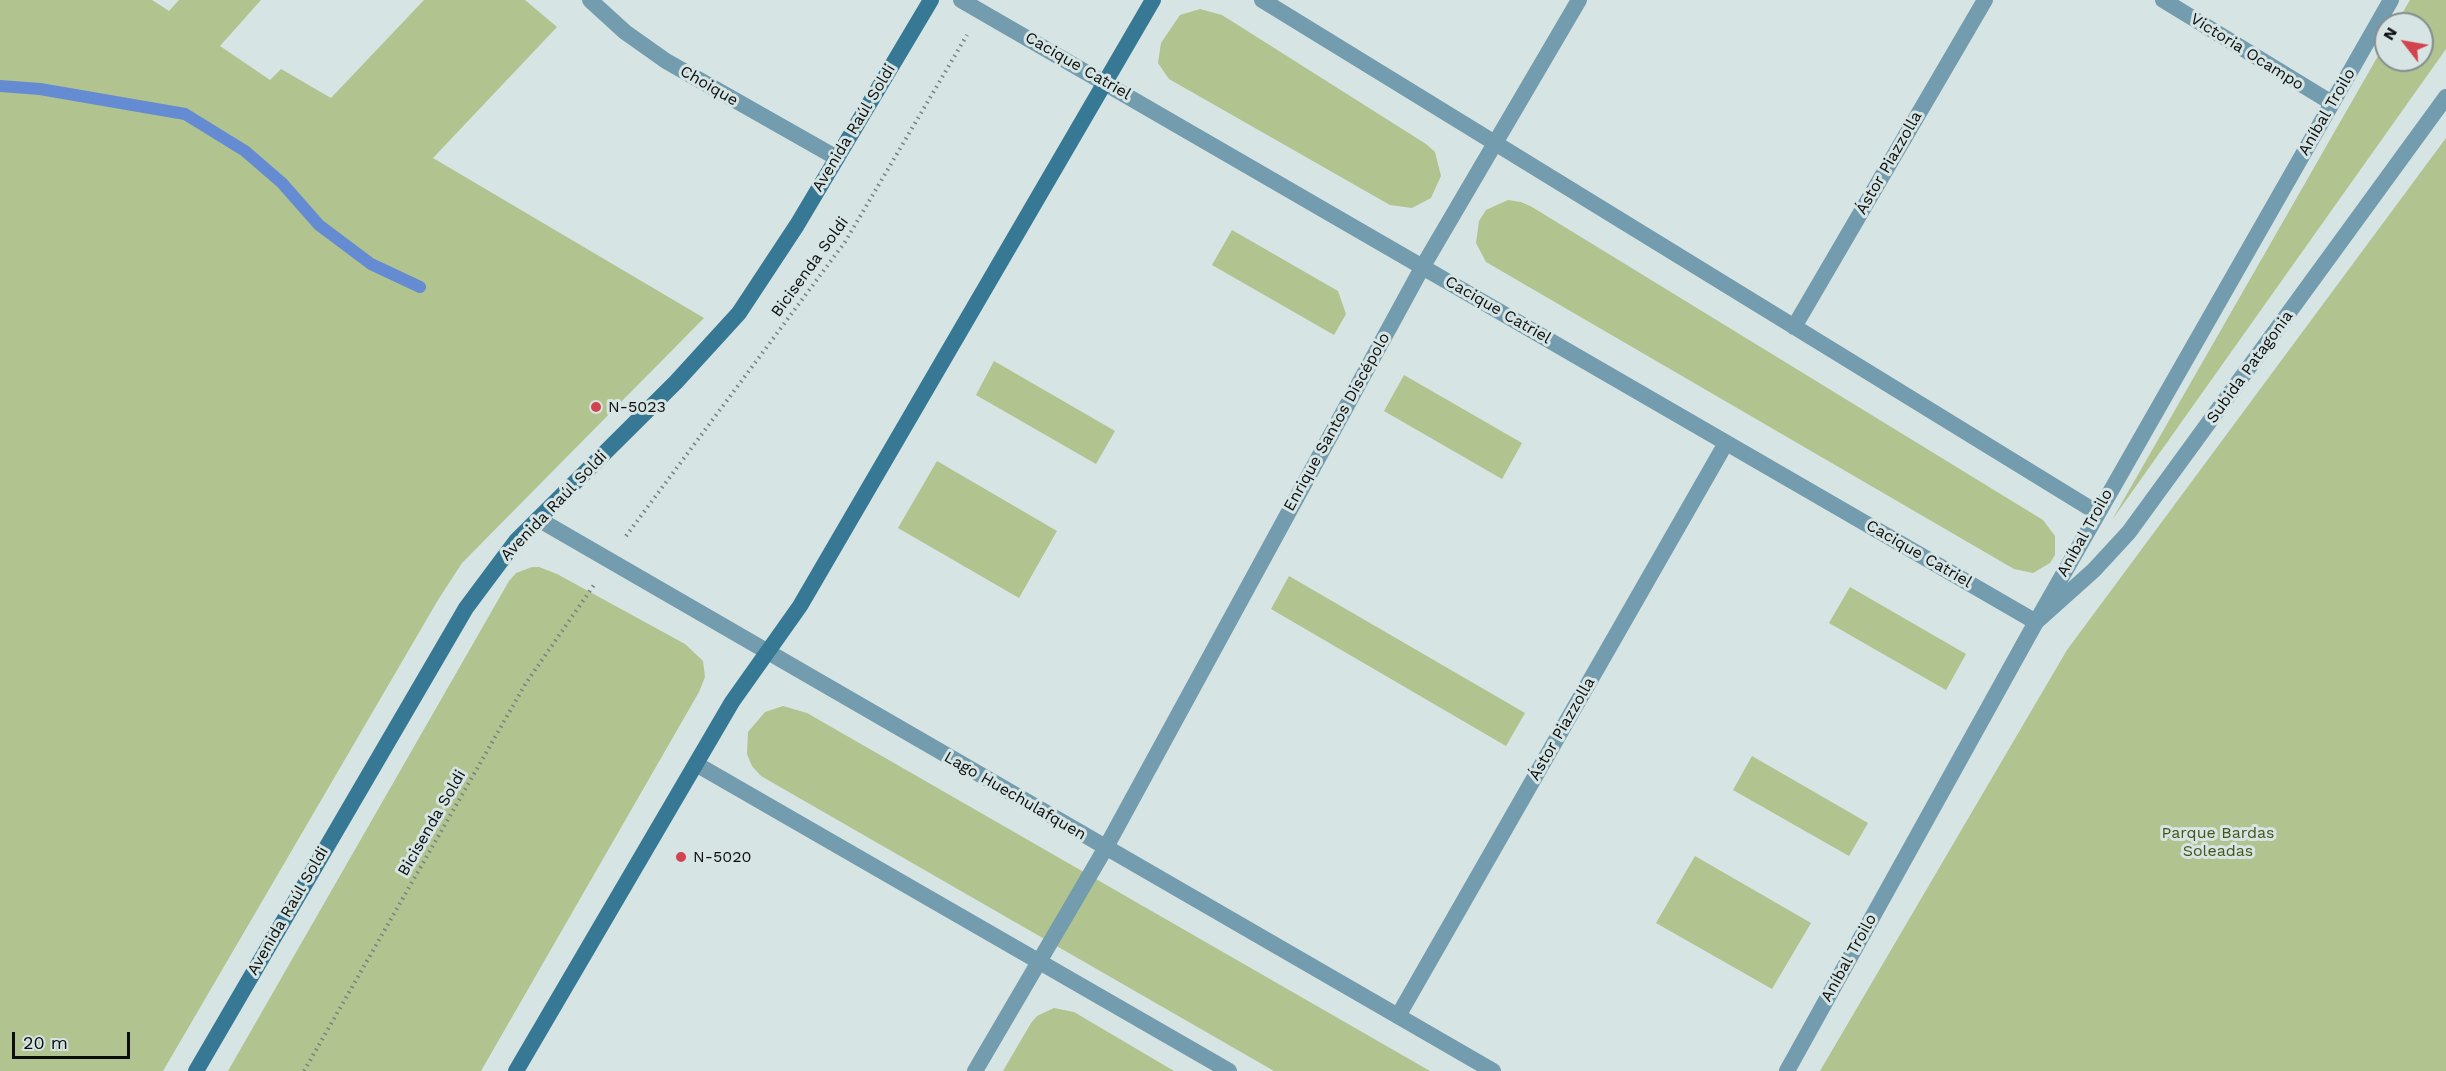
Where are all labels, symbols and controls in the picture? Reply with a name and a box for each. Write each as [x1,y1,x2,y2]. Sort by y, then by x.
street label: Victoria Ocampo [2187,9,2307,95]
north arrow [2374,12,2434,72]
text: N [2379,24,2401,43]
street label: Cacique Catriel [1022,28,1134,104]
street label: Avenida Raúl Soldi [808,61,900,195]
street label: Choique [677,62,741,110]
street label: Aníbal Troilo [2294,65,2360,159]
street label: Ástor Piazzolla [1852,108,1926,218]
street label: Bicisenda Soldi [767,213,853,321]
street label: Cacique Catriel [1442,272,1554,348]
street label: Subida Patagonia [2203,307,2297,427]
street label: Enrique Santos Discépolo [1280,329,1394,515]
place label: N-5023 [608,397,666,417]
marker: N-5023 [589,400,603,414]
street label: Avenida Raúl Soldi [497,447,611,565]
street label: Aníbal Troilo [2053,486,2117,580]
street label: Cacique Catriel [1863,516,1975,592]
street label: Ástor Piazzolla [1525,674,1599,784]
street label: Lago Huechulafquen [941,748,1089,844]
street label: Bicisenda Soldi [394,767,470,879]
park label: Parque Bardas Soleadas [2162,823,2274,861]
street label: Avenida Raúl Soldi [243,843,333,979]
place label: N-5020 [693,847,751,867]
marker: N-5020 [674,850,688,864]
street label: Aníbal Troilo [1817,911,1881,1005]
scale bar [15,1020,134,1058]
text: 20 m [23,1032,68,1053]

